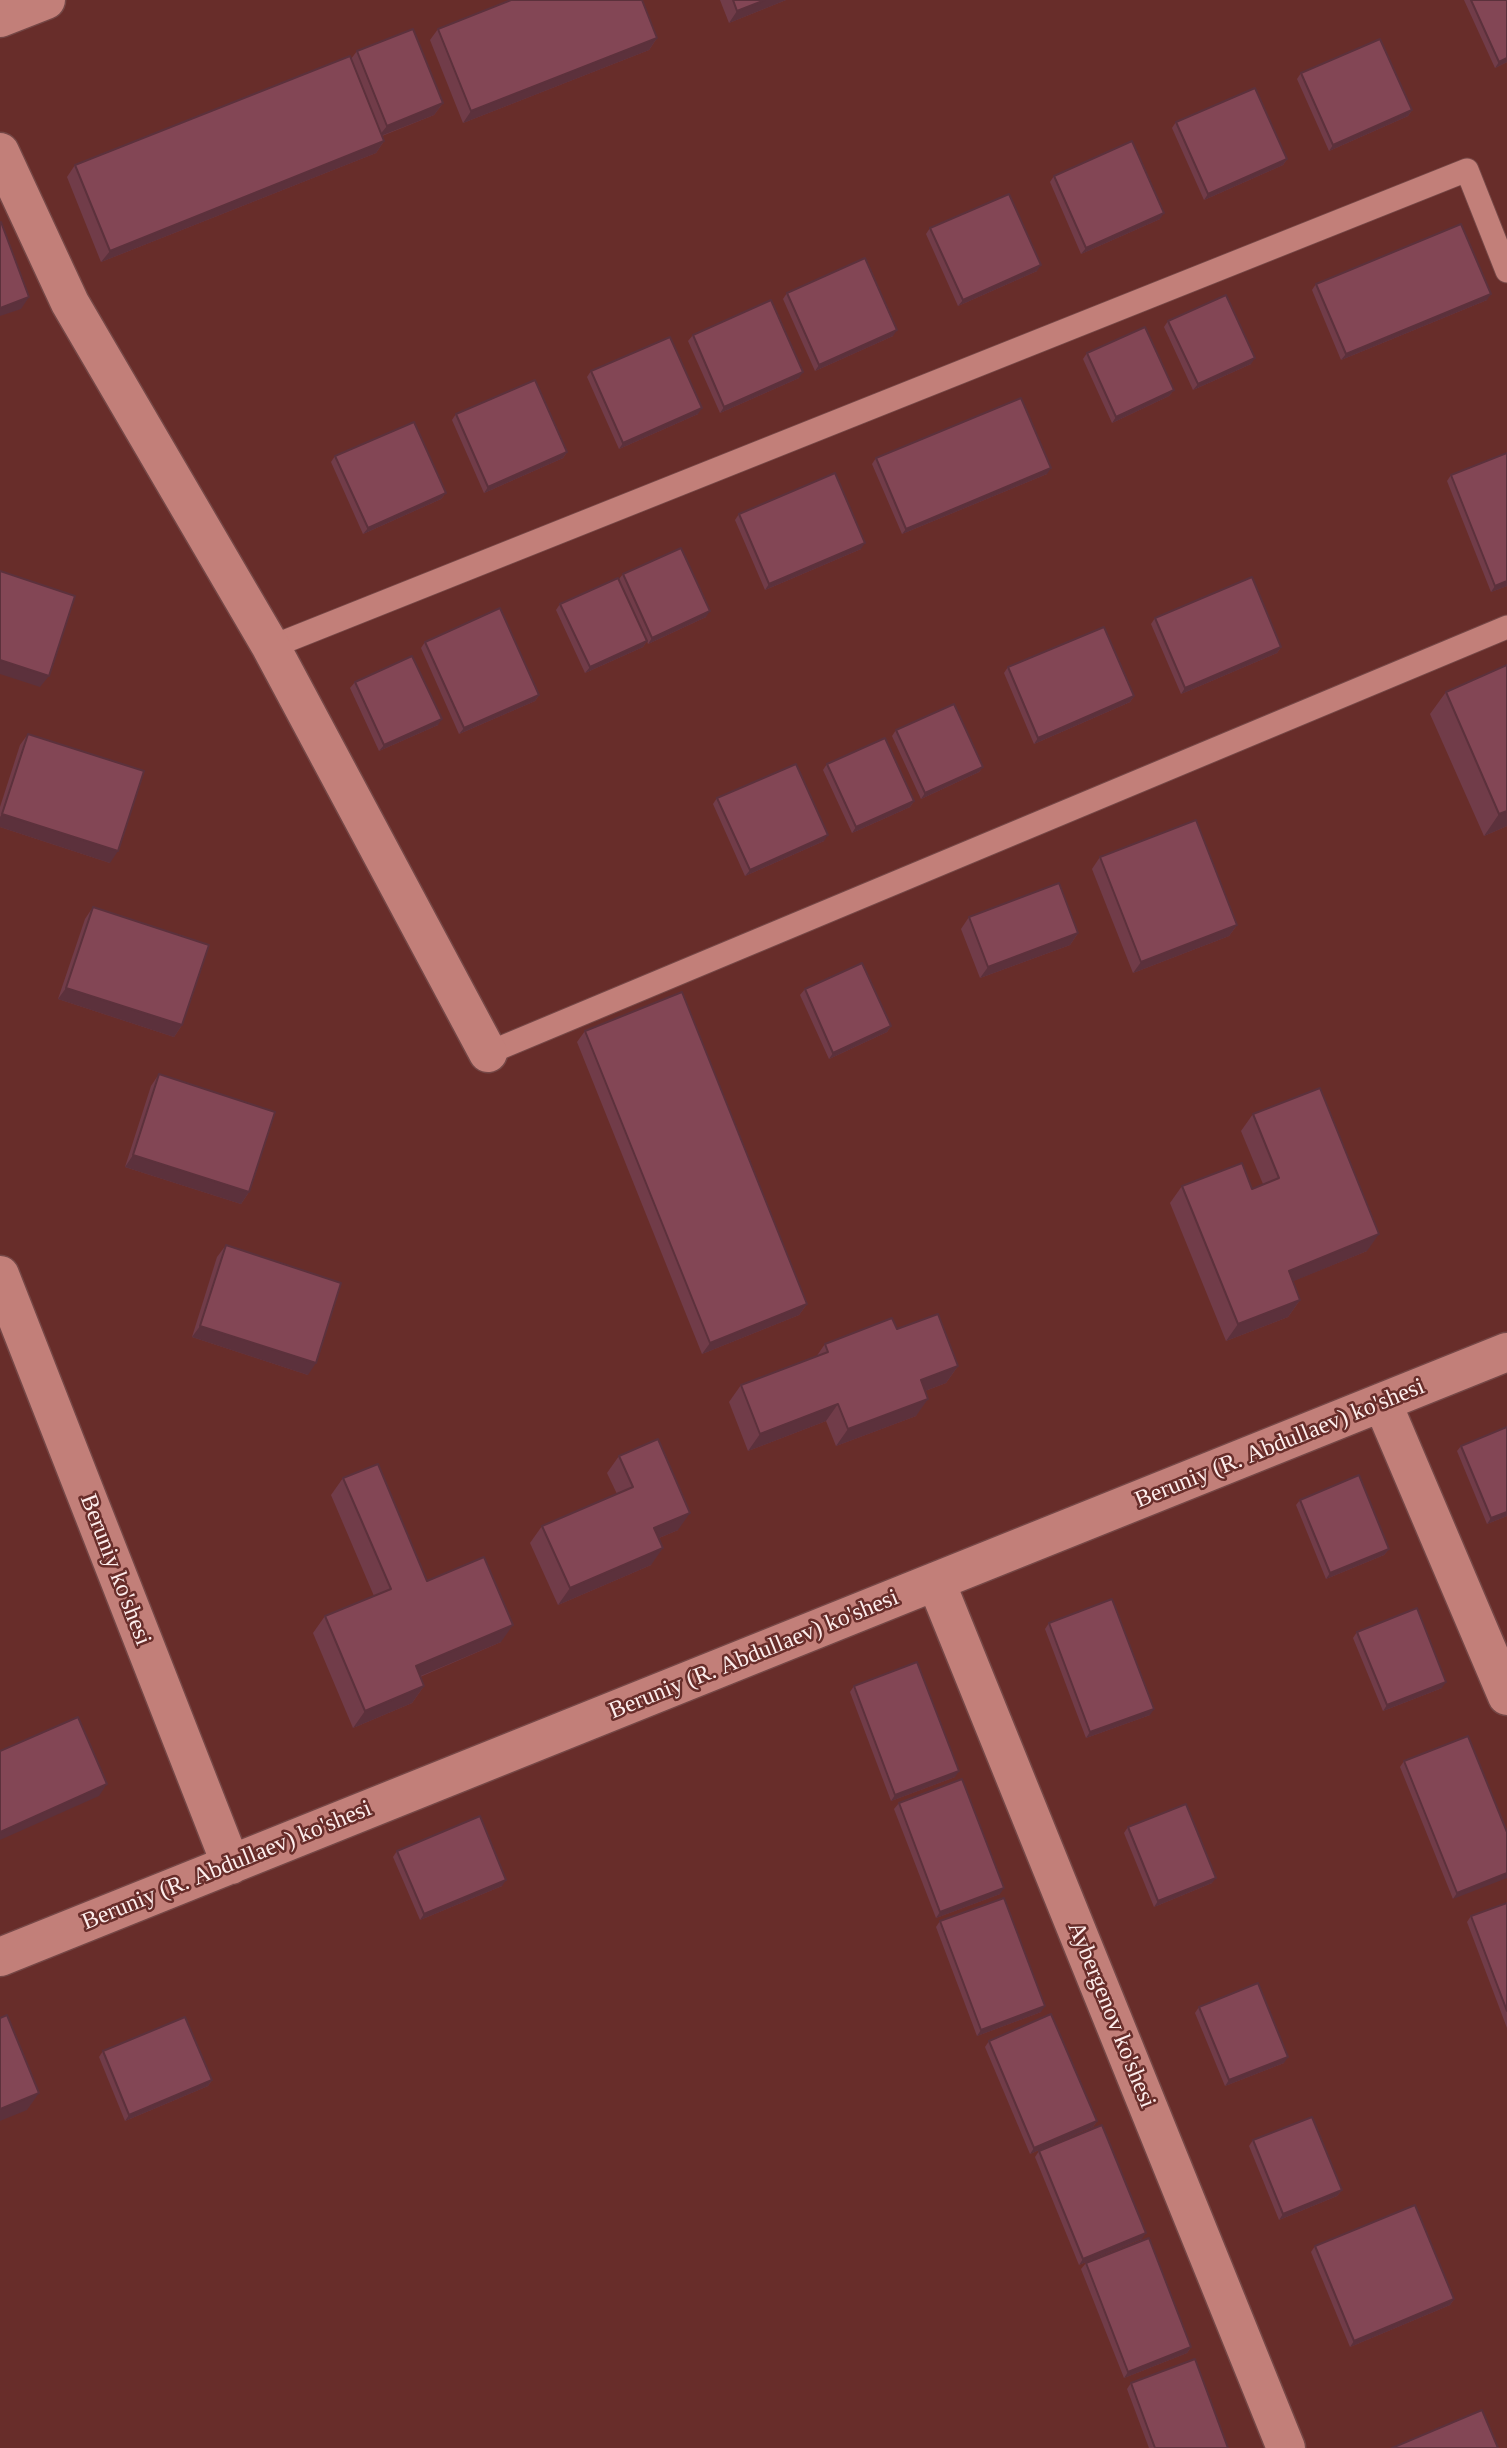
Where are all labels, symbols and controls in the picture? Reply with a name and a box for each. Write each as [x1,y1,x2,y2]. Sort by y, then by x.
street label: Beruniy (R. Abdullaev) ko'shesi [1131,1373,1429,1515]
street label: Beruniy ko'shesi [73,1490,157,1650]
street label: Beruniy (R. Abdullaev) ko'shesi [605,1584,903,1726]
street label: Beruniy (R. Abdullaev) ko'shesi [78,1795,376,1937]
street label: Aybergenov ko'shesi [1061,1918,1161,2112]

